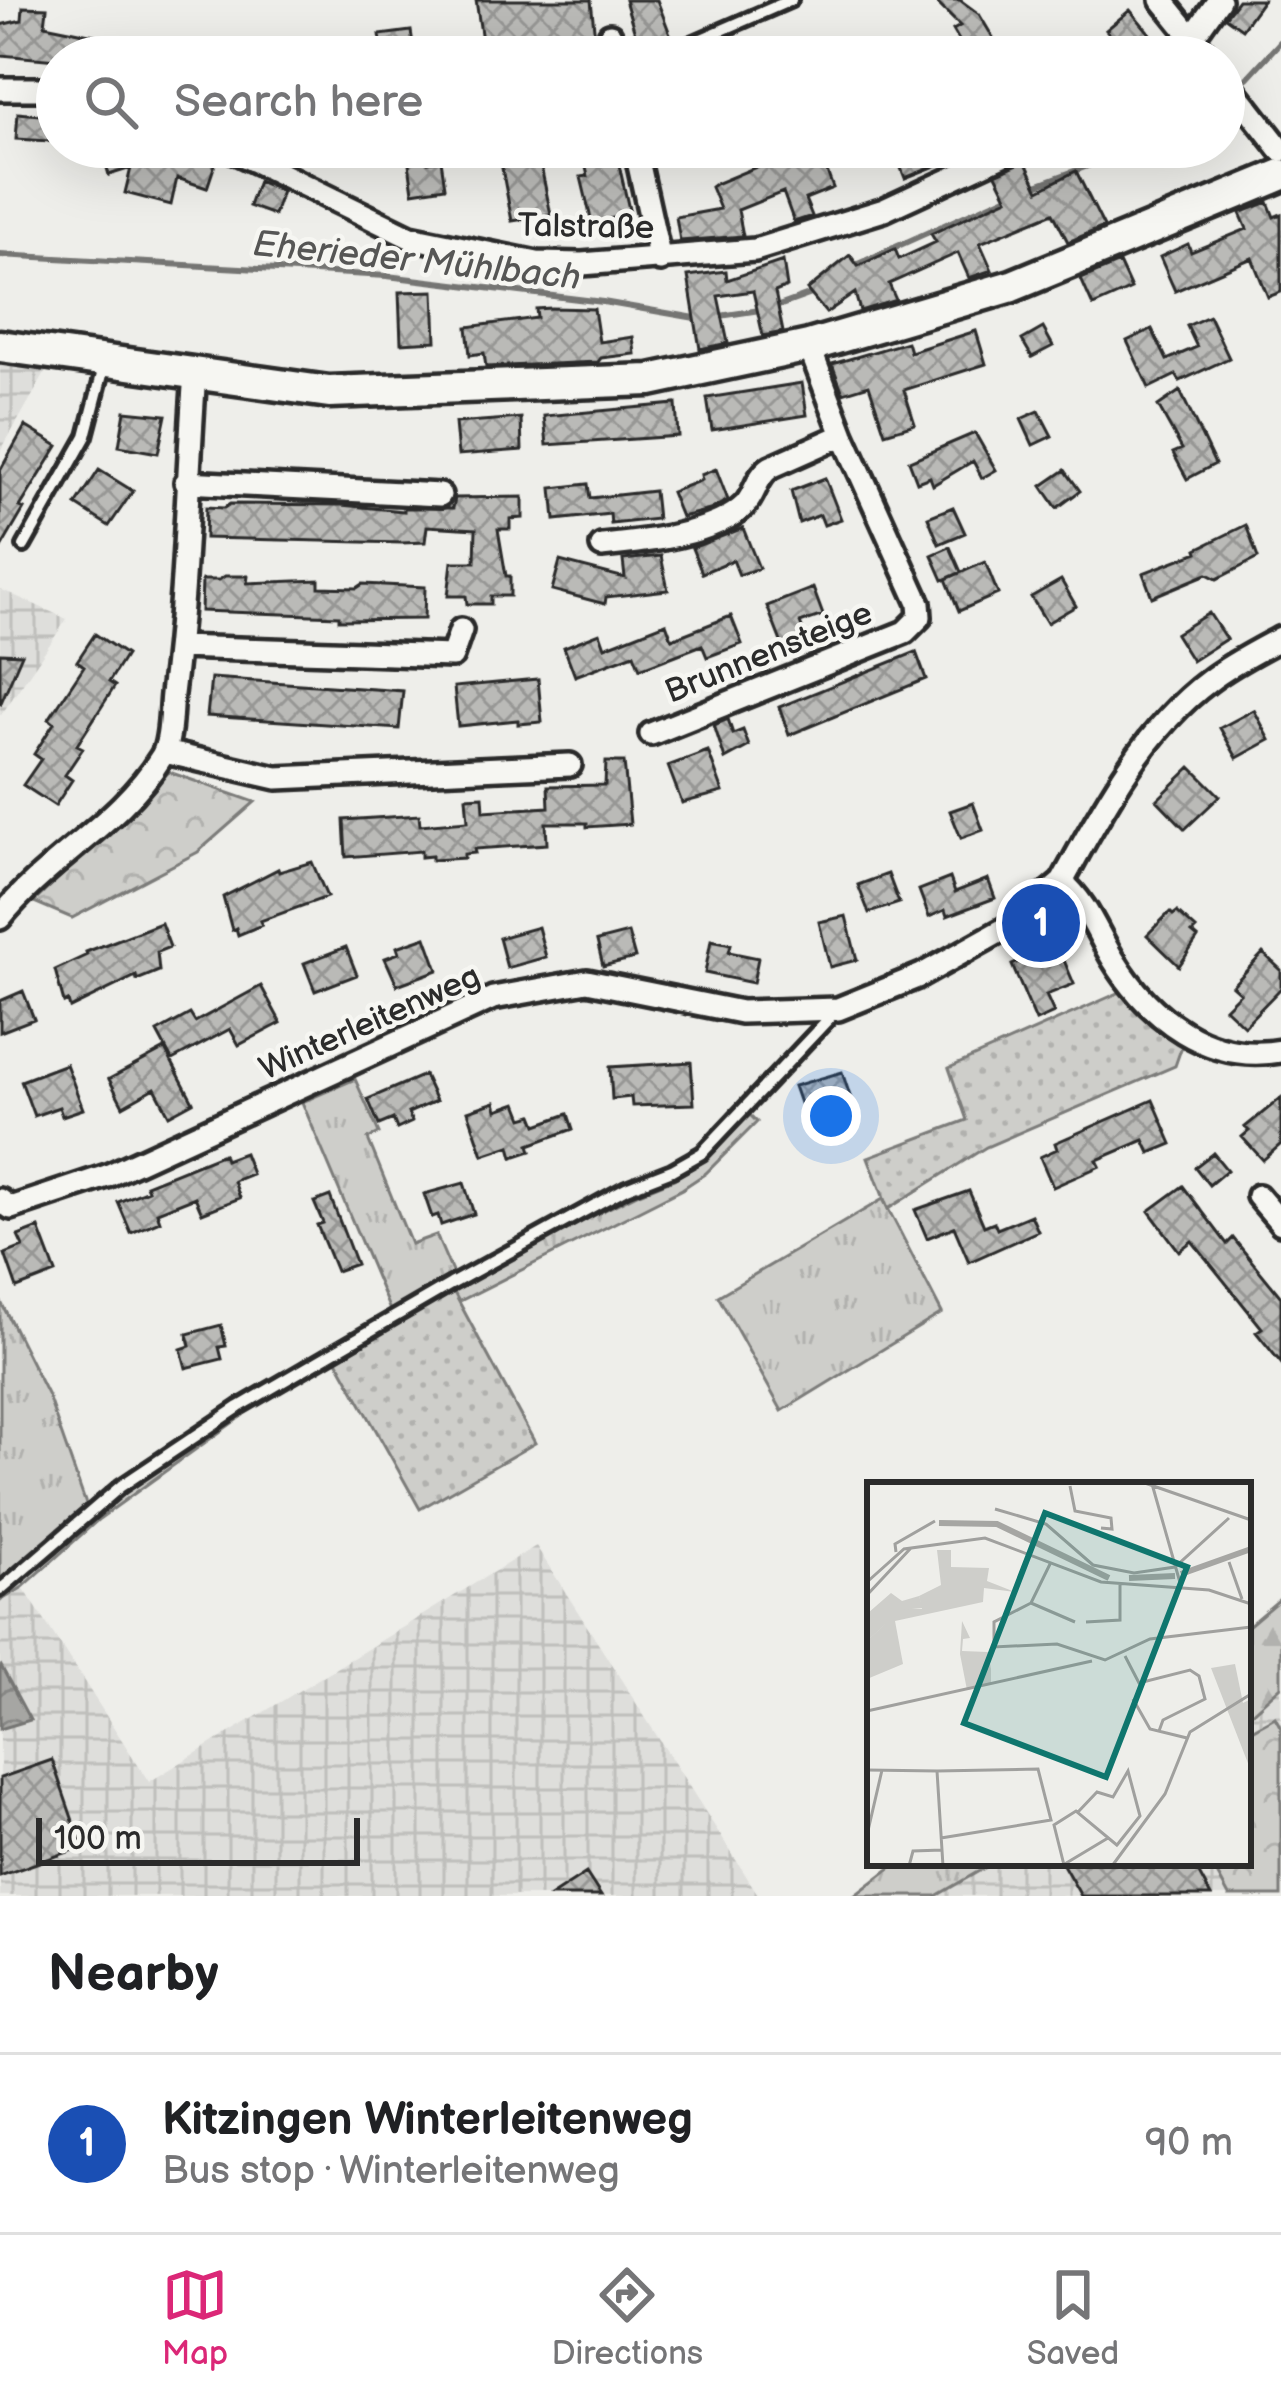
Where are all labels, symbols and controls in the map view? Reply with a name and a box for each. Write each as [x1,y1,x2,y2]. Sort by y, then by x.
search box [36,36,1245,168]
icon: search [78,69,144,135]
text: Search here [174,75,423,130]
street label: Talstraße [517,206,655,248]
water label: Eherieder Mühlbach [251,223,583,300]
street label: Brunnensteige [659,593,878,713]
pin: 1 [1002,878,1080,968]
street label: Winterleitenweg [253,956,486,1089]
your location [801,1086,861,1146]
inset map [867,1482,1251,1866]
scale bar [36,1812,360,1865]
text: 100 m [54,1819,142,1859]
text: Nearby [48,1944,219,2005]
text: Kitzingen Winterleitenweg [162,2093,693,2148]
text: 1 [79,2120,95,2167]
text: 90 m [1145,2120,1233,2167]
text: Bus stop · Winterleitenweg [162,2148,620,2195]
tab: Map [162,2262,228,2374]
tab: Directions [551,2262,703,2374]
tab: Saved [1027,2262,1119,2374]

